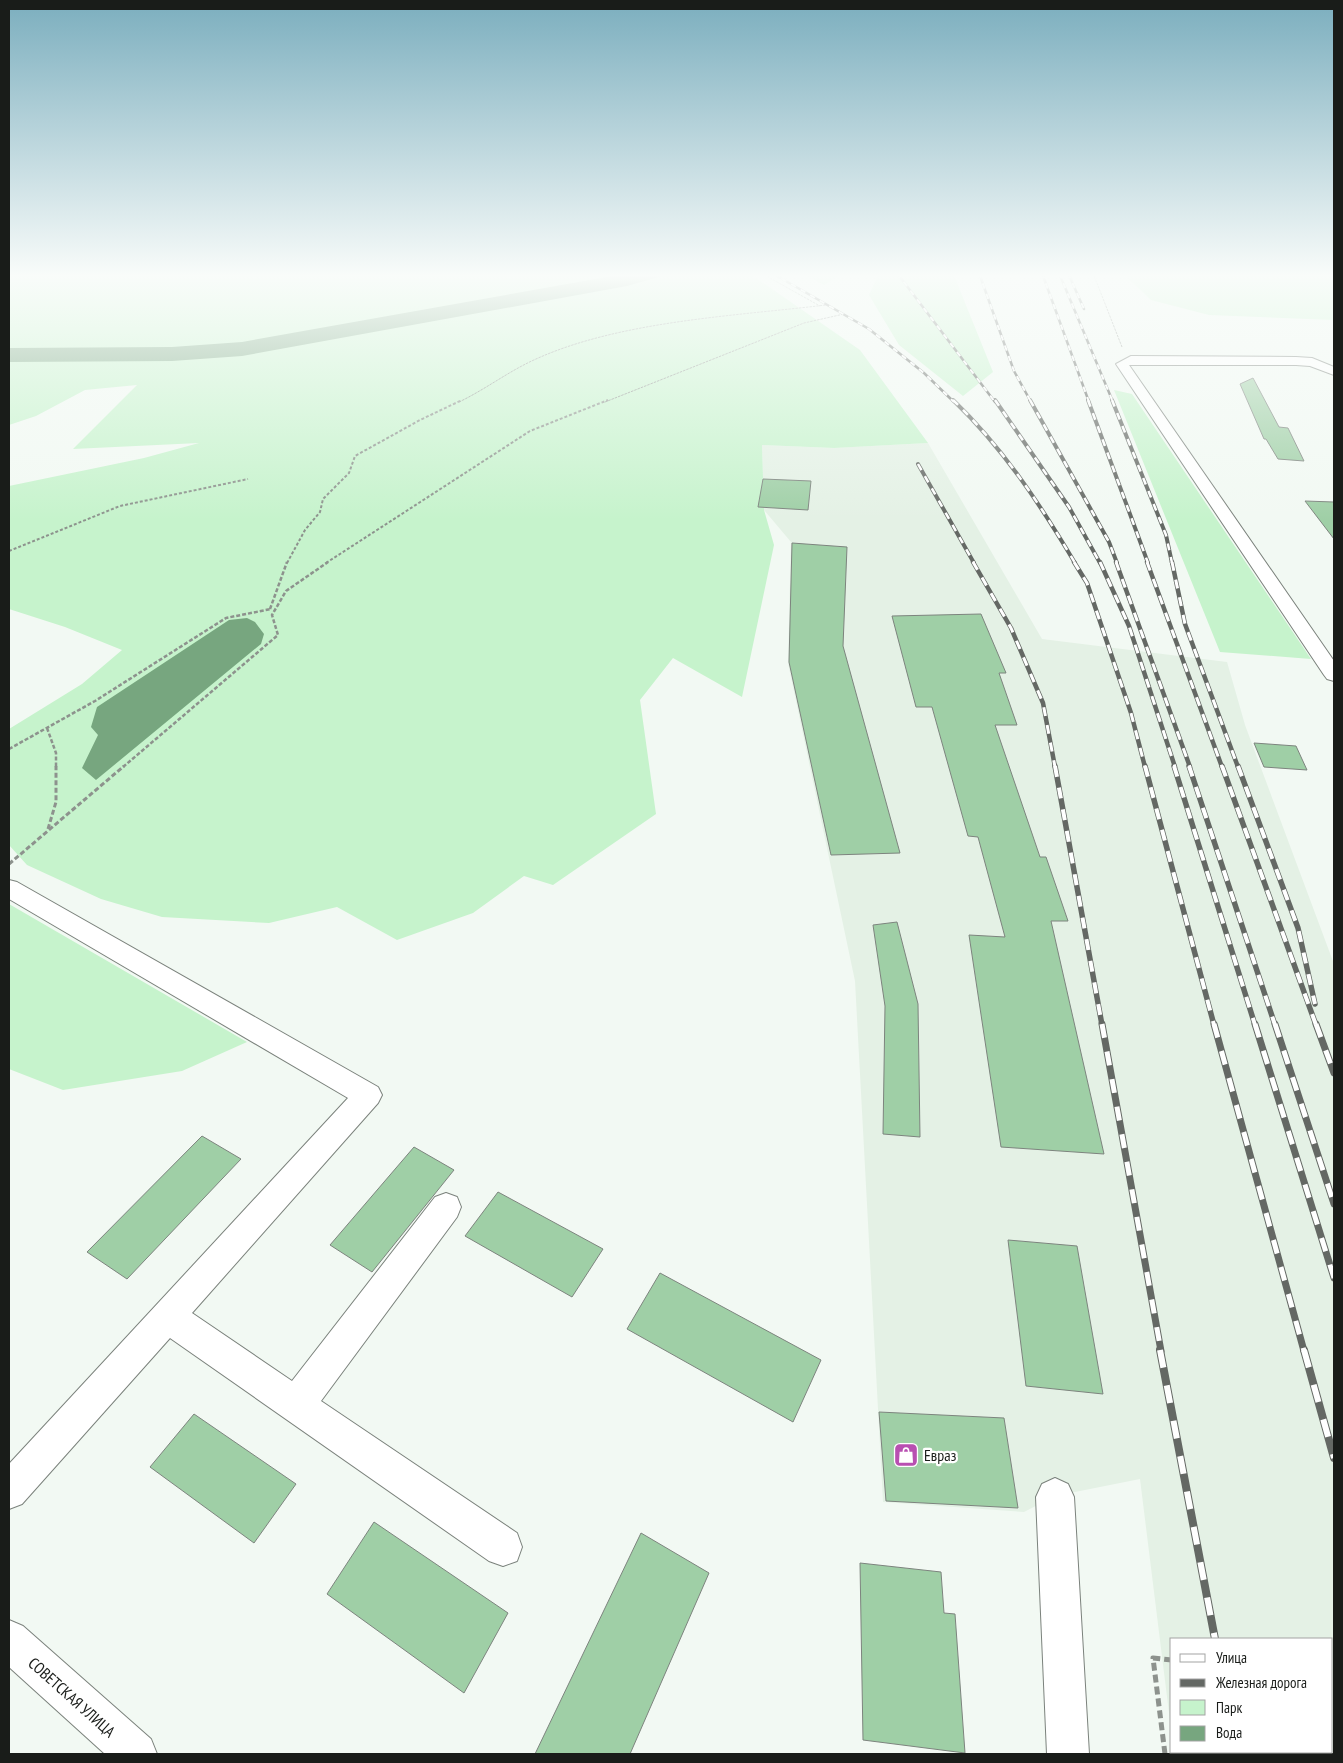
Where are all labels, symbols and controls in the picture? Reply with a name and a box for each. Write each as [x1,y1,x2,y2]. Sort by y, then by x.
shop icon: Евраз [893,1442,919,1468]
place label: Евраз [924,1445,957,1465]
legend [1170,1638,1333,1753]
text: Улица [1216,1648,1247,1667]
street label: СОВЕТСКАЯ УЛИЦА [24,1653,120,1742]
text: Железная дорога [1215,1673,1307,1692]
text: Парк [1216,1698,1242,1717]
text: Вода [1216,1723,1242,1742]

